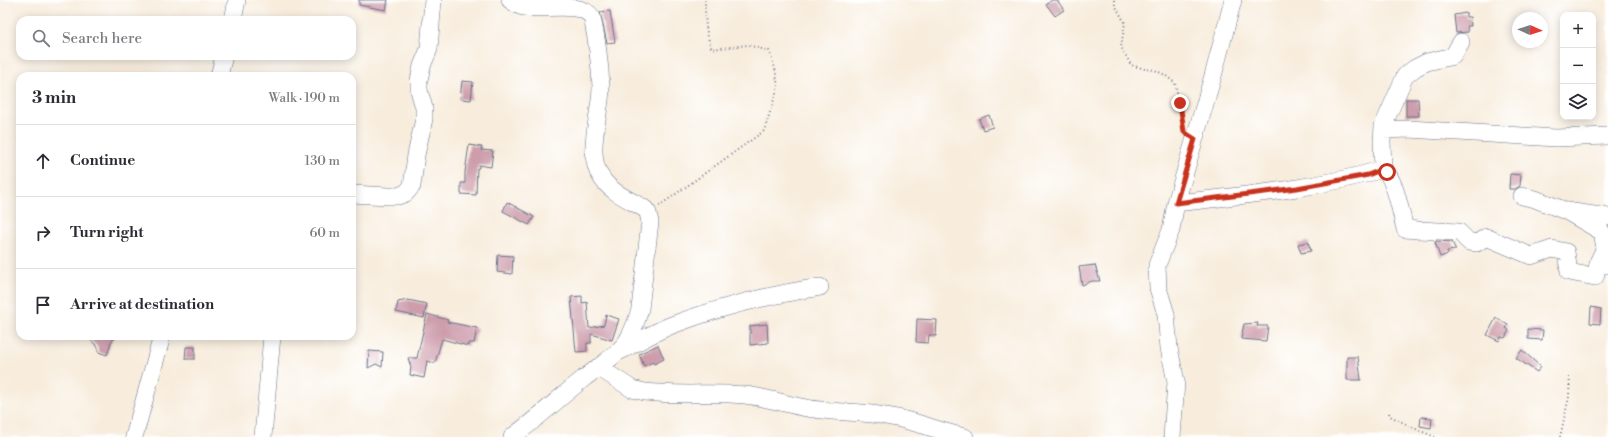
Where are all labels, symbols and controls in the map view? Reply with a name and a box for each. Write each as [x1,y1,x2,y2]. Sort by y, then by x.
north arrow [1512,12,1548,48]
map controls [1560,12,1596,120]
button: + [1560,12,1596,48]
search box [16,16,356,60]
icon: search [30,27,52,49]
text: Search here [62,29,142,48]
button: − [1560,48,1596,84]
button: layers [1560,84,1596,120]
text: 3 min [32,87,76,109]
text: Walk · 190 m [269,90,340,106]
route end [1171,94,1189,112]
icon: ahead [32,150,54,172]
text: Continue [70,151,135,170]
text: 130 m [305,153,340,169]
route start [1378,163,1396,181]
icon: right [32,222,54,244]
text: Turn right [70,223,144,242]
text: 60 m [309,225,340,241]
icon: arrive [32,294,54,316]
text: Arrive at destination [70,295,214,314]

